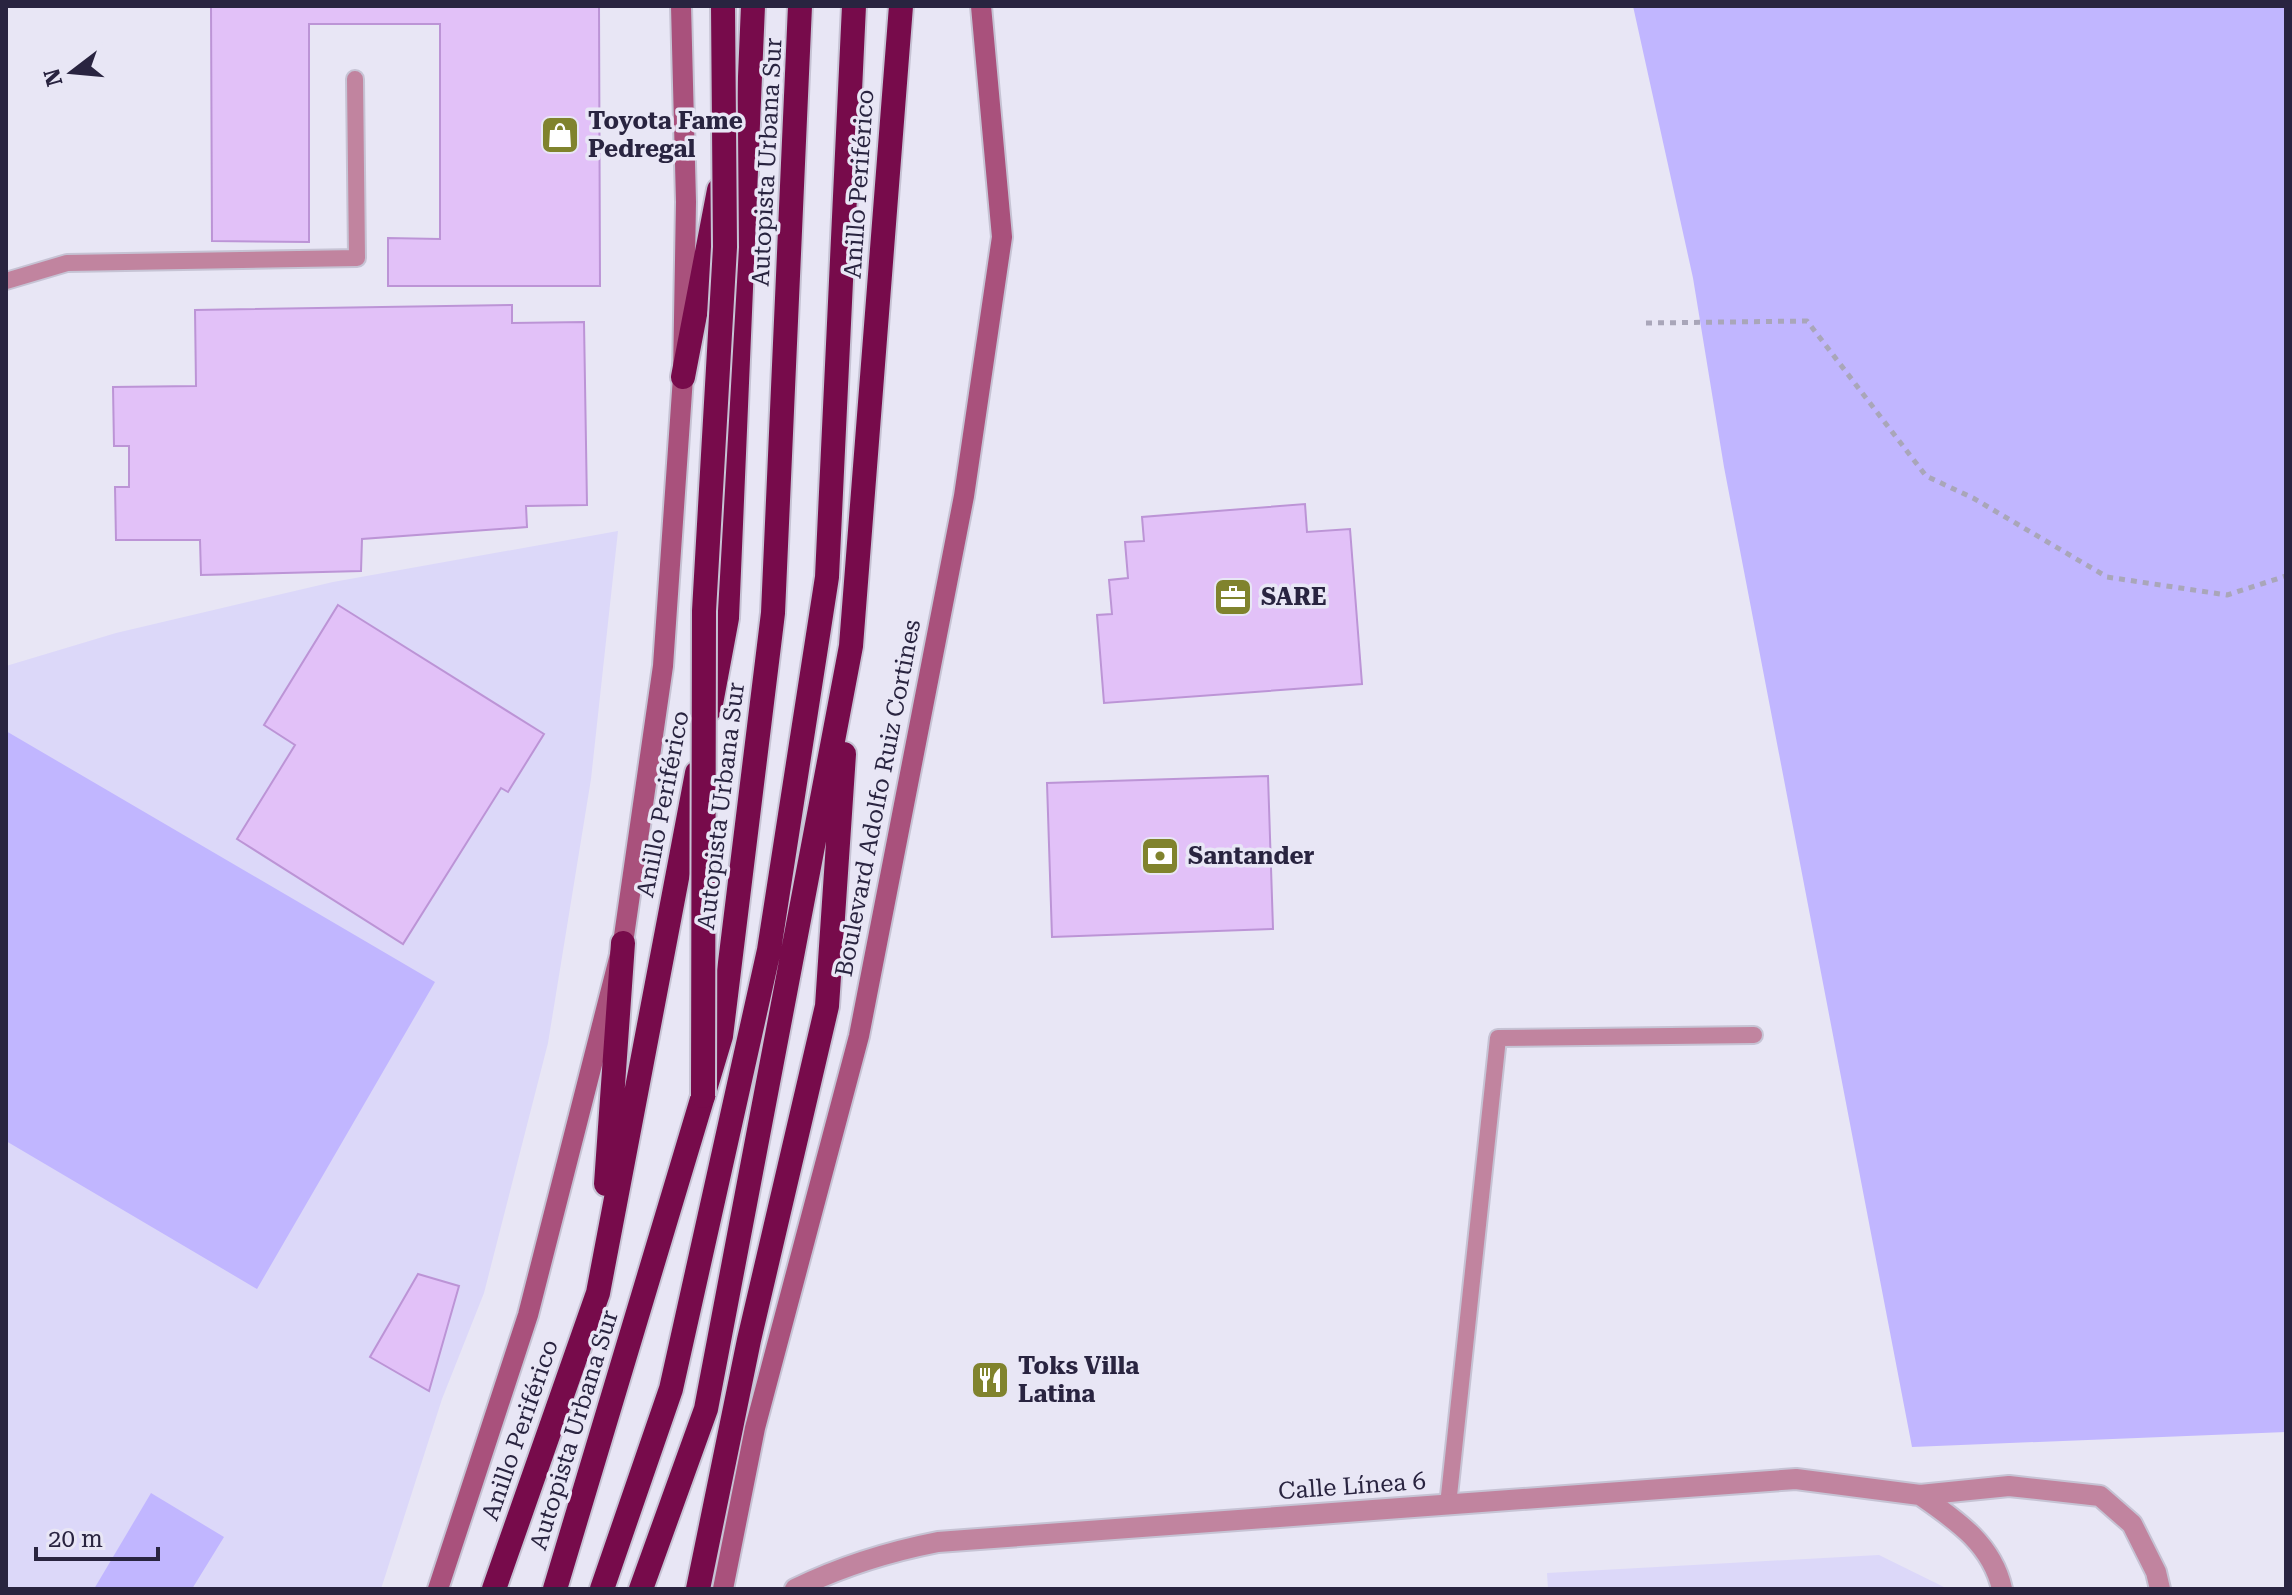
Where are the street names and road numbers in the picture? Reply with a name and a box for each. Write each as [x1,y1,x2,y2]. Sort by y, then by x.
street label: Autopista Urbana Sur [747,37,788,287]
street label: Anillo Periférico [838,89,880,279]
street label: Boulevard Adolfo Ruiz Cortines [830,617,926,979]
street label: Autopista Urbana Sur [692,681,750,931]
street label: Anillo Periférico [631,708,695,900]
street label: Autopista Urbana Sur [524,1307,624,1553]
street label: Anillo Periférico [476,1336,564,1524]
street label: Calle Línea 6 [1277,1467,1427,1505]

